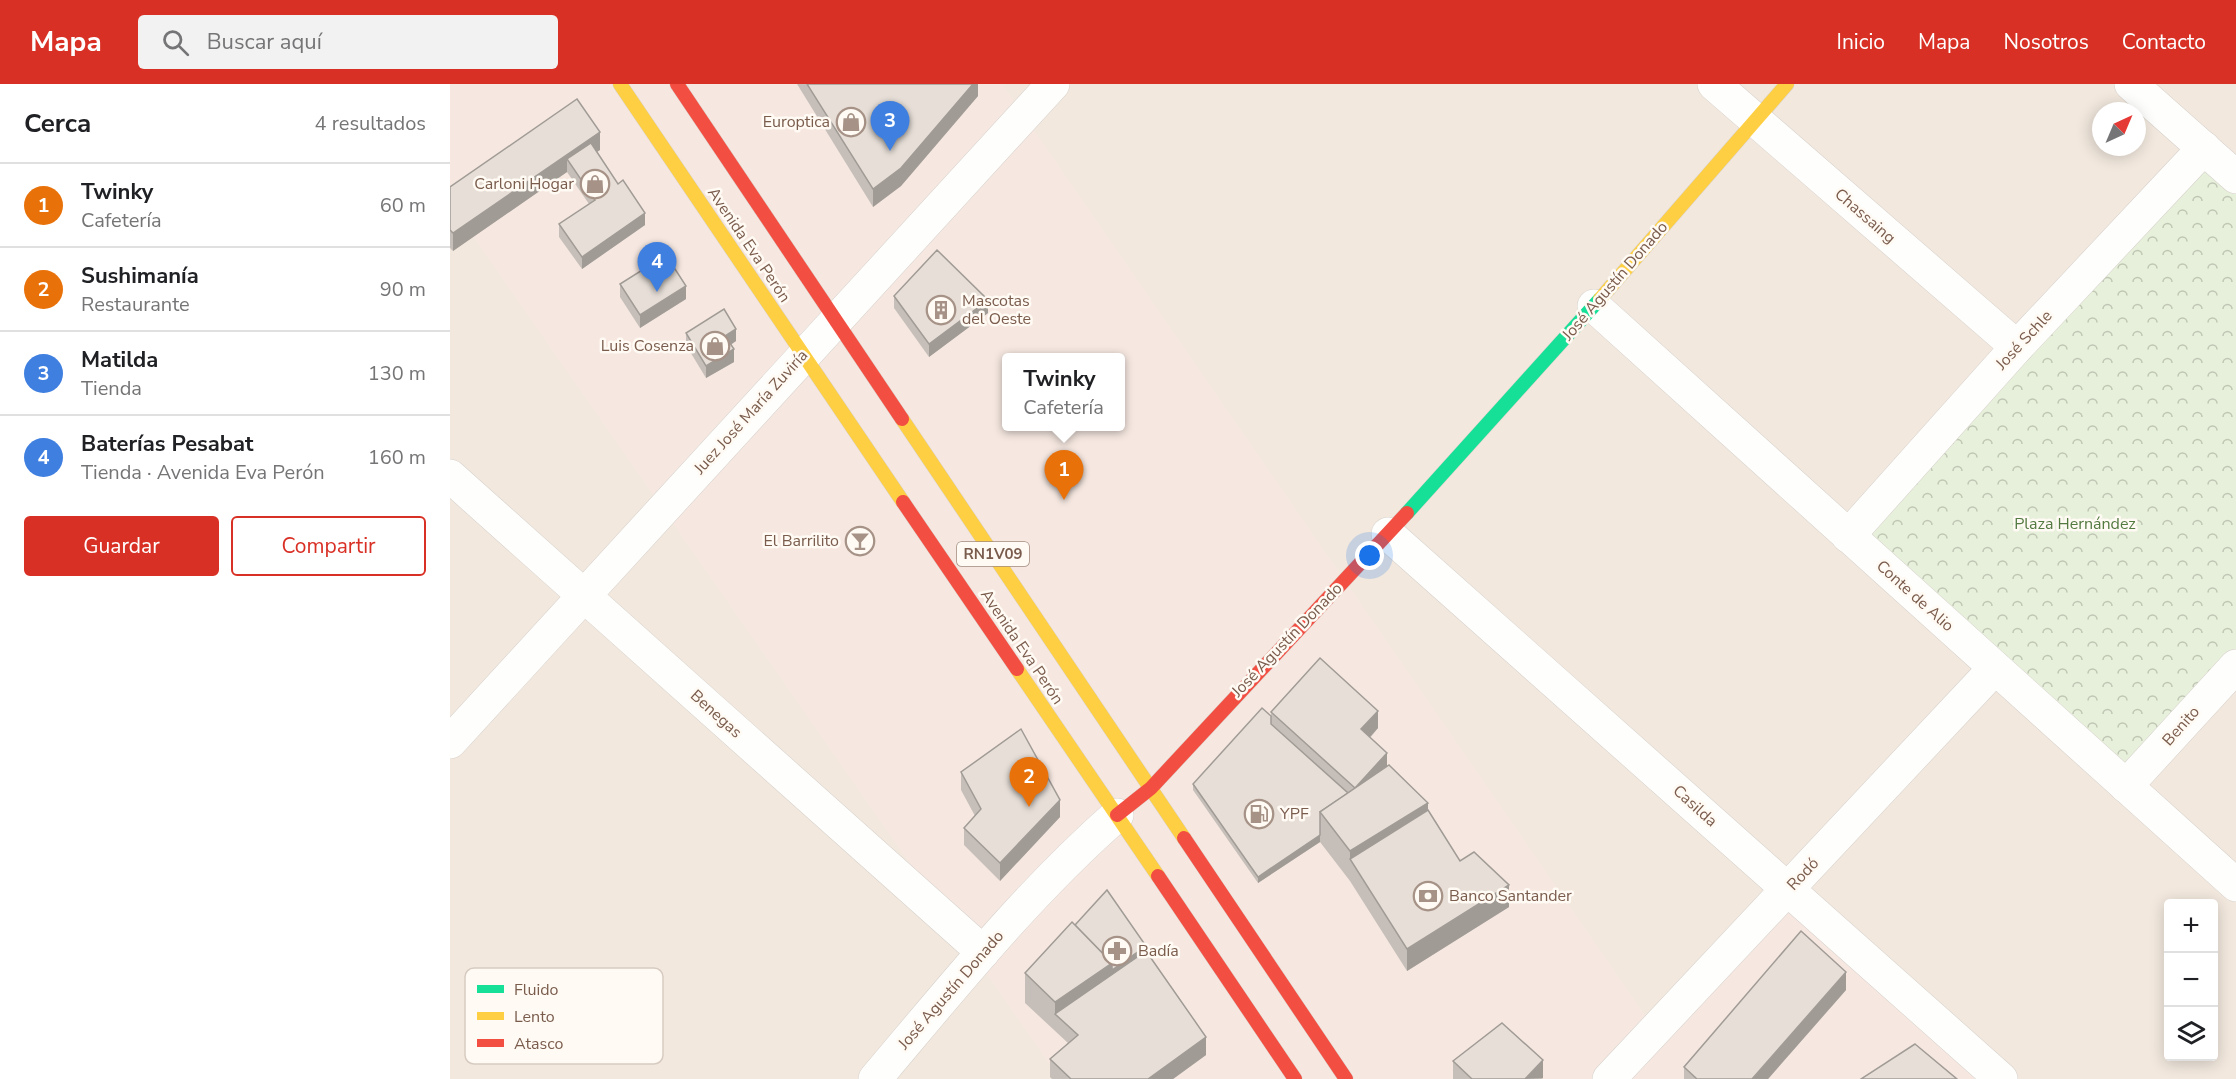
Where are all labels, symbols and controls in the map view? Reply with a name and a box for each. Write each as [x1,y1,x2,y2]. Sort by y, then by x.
search box [138,15,558,69]
text: Mapa [30,23,102,61]
icon: search [159,26,192,59]
text: Buscar aquí [207,27,322,57]
text: Inicio [1837,28,1885,56]
text: Mapa [1918,28,1970,56]
text: Nosotros [2003,28,2089,56]
text: Contacto [2122,28,2206,56]
pin: 3 [870,101,910,151]
north arrow [2092,102,2146,156]
text: Cerca [24,106,91,141]
shop icon: Europtica [835,106,867,138]
text: 4 resultados [315,110,426,137]
place label: Europtica [763,111,830,133]
shop icon: Carloni Hogar [579,168,611,200]
place label: Carloni Hogar [474,173,574,195]
text: Twinky [81,177,153,207]
street label: Avenida Eva Perón [702,183,796,307]
street label: Chassaing [1830,183,1900,249]
text: 1 [38,192,50,219]
text: 60 m [380,192,426,219]
text: Cafetería [81,207,162,234]
street label: José Agustín Donado [1556,217,1673,346]
pin: 4 [638,242,676,292]
text: Sushimanía [81,261,199,291]
text: 2 [38,276,50,303]
text: 90 m [380,276,426,303]
place label: Mascotas del Oeste [962,290,1031,330]
text: Restaurante [81,291,190,318]
building icon: Mascotas del Oeste [925,294,957,326]
street label: José Schle [1990,305,2057,375]
shop icon: Luis Cosenza [699,330,731,362]
place label: Luis Cosenza [601,335,694,357]
text: Matilda [81,345,158,375]
street label: Juez José María Zuviría [688,345,813,480]
popup [1002,353,1125,431]
text: 3 [38,360,50,387]
text: 130 m [368,360,426,387]
text: Twinky [1023,364,1096,394]
text: Tienda [81,375,142,402]
text: Cafetería [1023,394,1104,421]
text: Baterías Pesabat [81,429,254,459]
text: 4 [38,444,50,471]
text: 160 m [368,444,426,471]
pin: 1 [1044,450,1084,500]
text: Tienda · Avenida Eva Perón [81,459,325,486]
park label: Plaza Hernández [2014,513,2136,535]
button: Guardar [24,516,219,576]
button: Compartir [231,516,426,576]
bar icon: El Barrilito [844,525,876,557]
place label: El Barrilito [763,530,839,552]
your location [1355,541,1384,570]
road number: RN1V09 [957,542,1029,566]
street label: Conte de Alio [1871,555,1959,637]
street label: José Agustín Donado [1226,578,1347,703]
street label: Avenida Eva Perón [975,585,1069,709]
street label: Benegas [685,685,747,743]
street label: Benito [2157,701,2205,751]
pin: 2 [1010,758,1048,807]
street label: Casilda [1668,780,1722,832]
fuel station icon: YPF [1243,798,1275,830]
place label: YPF [1279,803,1309,825]
street label: Rodó [1782,853,1824,895]
bank icon: Banco Santander [1412,880,1444,912]
place label: Banco Santander [1449,885,1572,907]
map controls [2164,899,2218,1061]
button: + [2164,899,2218,953]
street label: José Agustín Donado [892,926,1009,1055]
pharmacy icon: Badía [1101,935,1133,967]
place label: Badía [1138,940,1179,962]
button: − [2164,953,2218,1007]
legend [465,968,663,1064]
text: Fluido [514,979,559,1001]
text: Lento [514,1006,555,1028]
button: layers [2164,1007,2218,1061]
text: Atasco [514,1033,563,1055]

